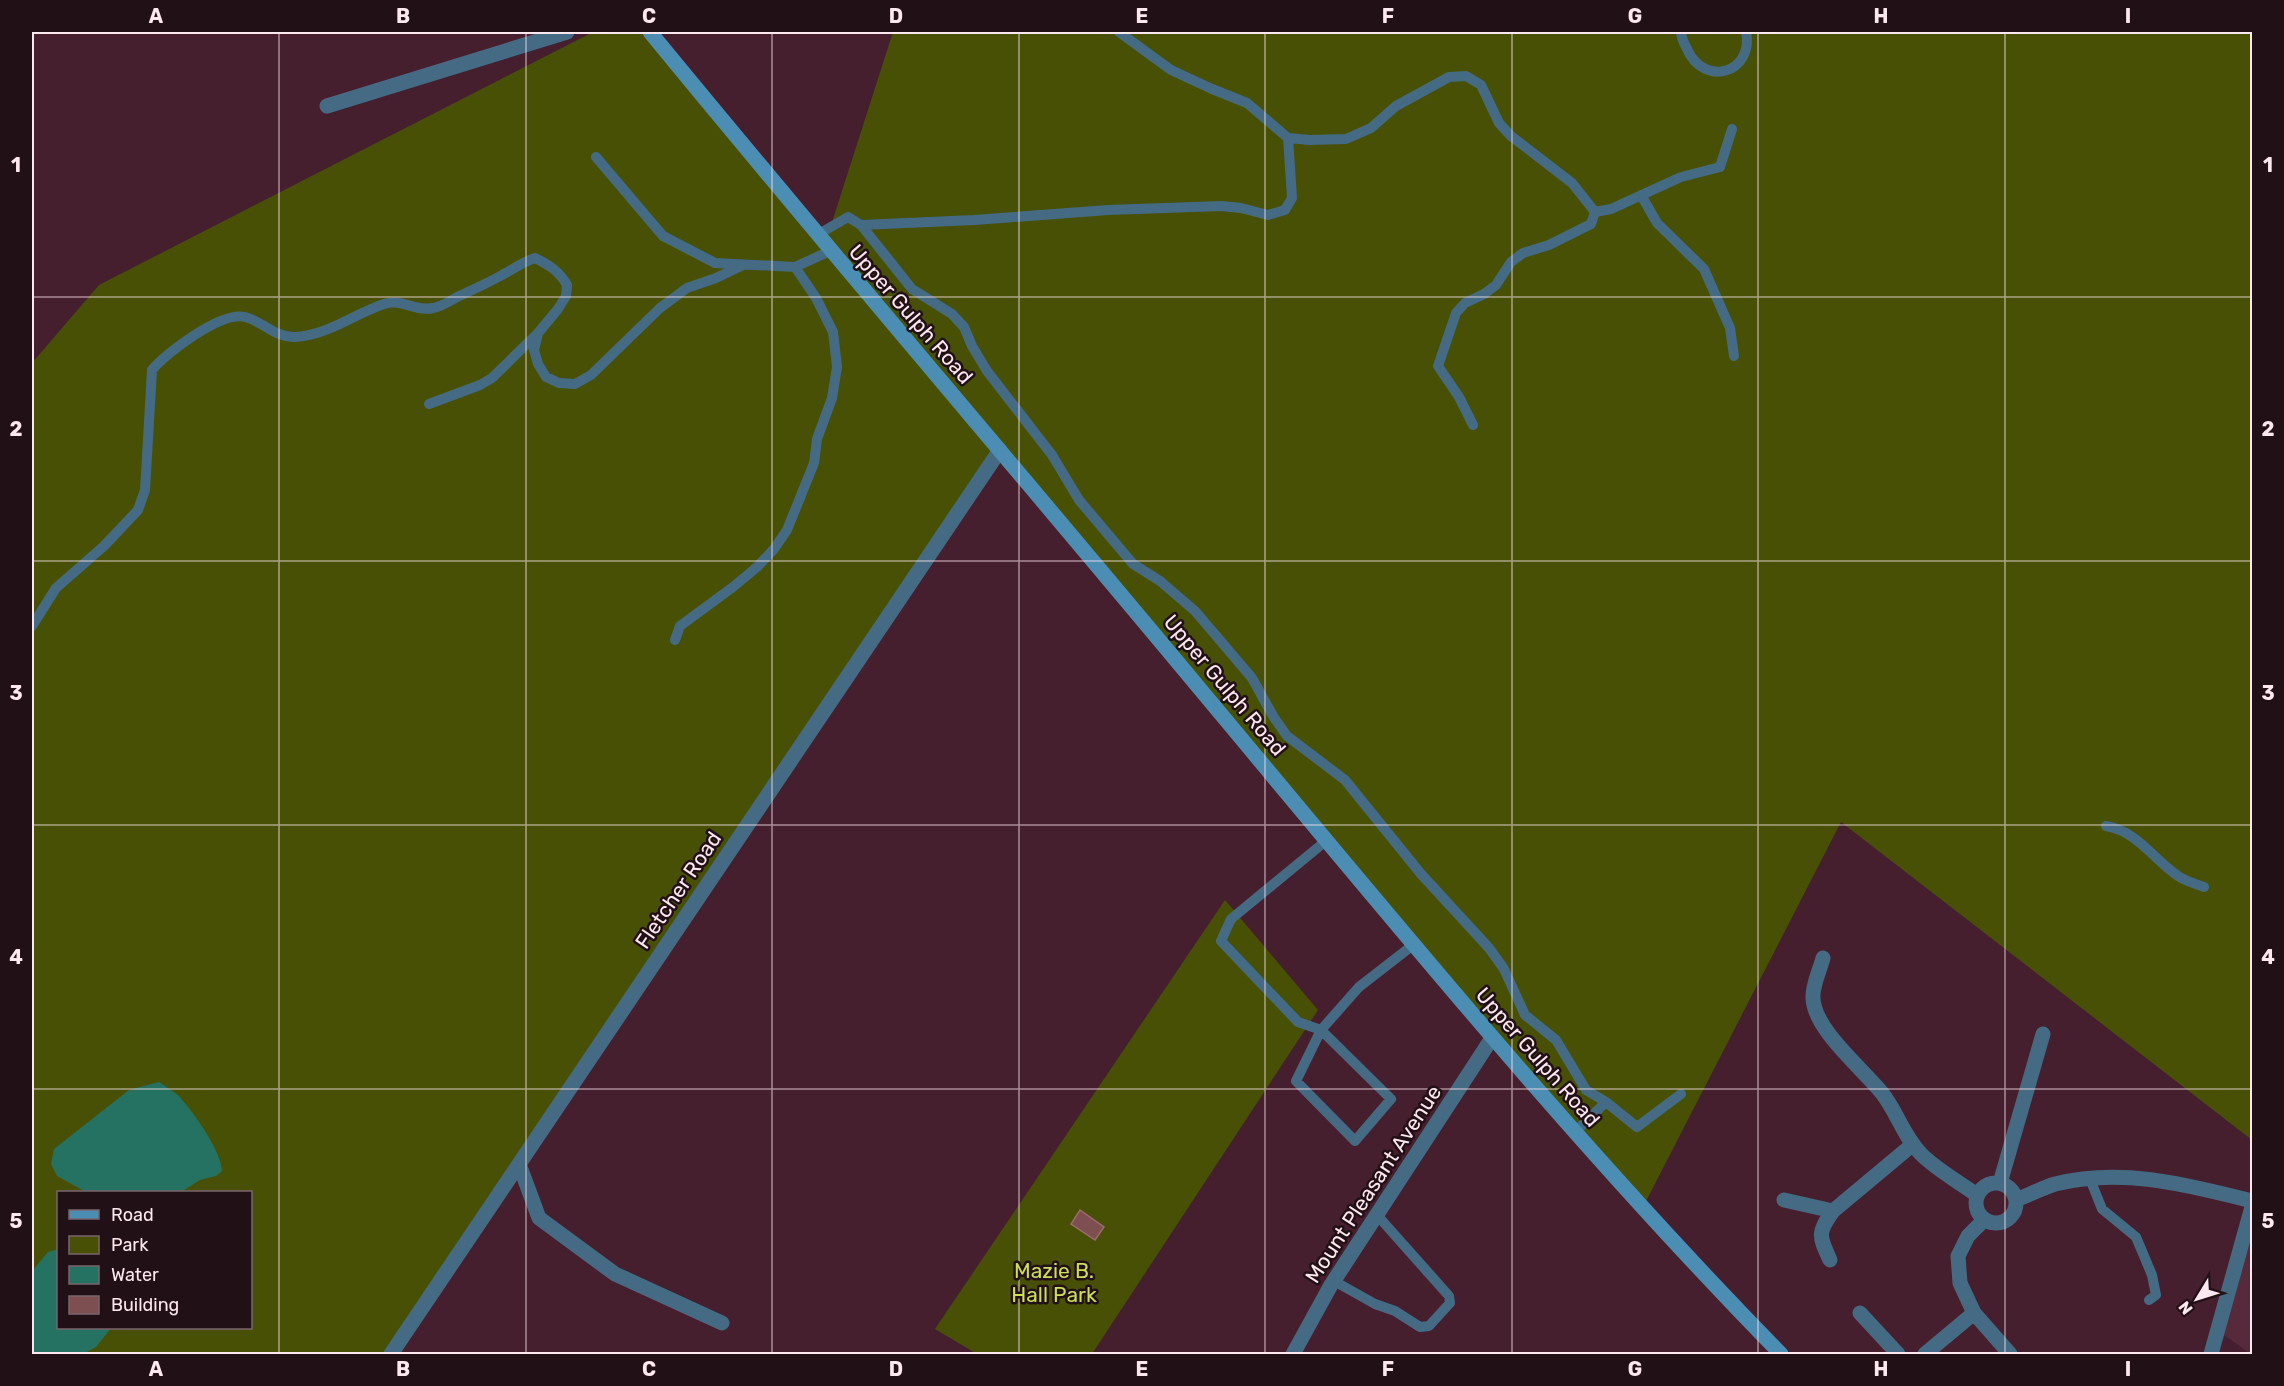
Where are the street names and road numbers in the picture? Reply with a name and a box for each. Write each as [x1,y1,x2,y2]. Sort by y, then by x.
street label: Upper Gulph Road [844,239,978,389]
street label: Upper Gulph Road [1159,609,1291,761]
street label: Fletcher Road [630,827,726,953]
street label: Upper Gulph Road [1471,982,1605,1132]
street label: Mount Pleasant Avenue [1300,1081,1446,1287]

